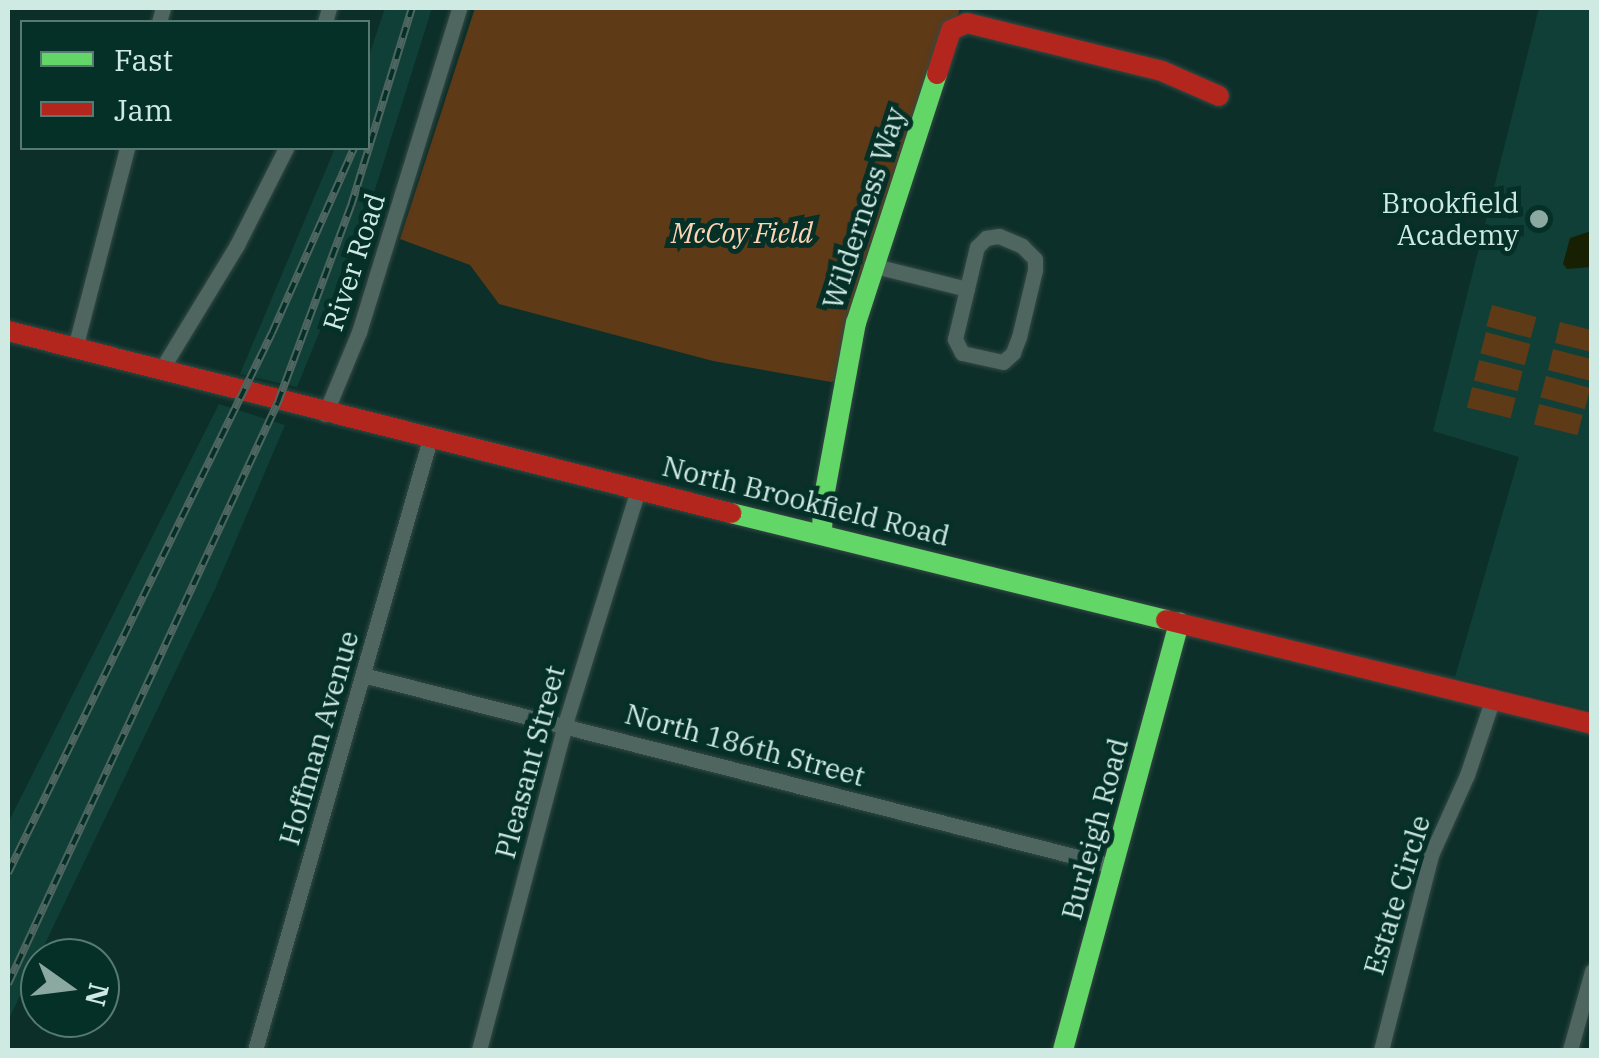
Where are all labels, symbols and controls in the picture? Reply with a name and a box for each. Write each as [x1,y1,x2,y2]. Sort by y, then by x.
legend [20,20,370,150]
text: Fast [114,40,173,79]
text: Jam [114,90,173,129]
street label: Wilderness Way [816,103,912,313]
place label: Brookfield Academy [1381,186,1519,252]
street label: River Road [316,189,392,335]
marker: Brookfield Academy [1528,208,1550,230]
park label: McCoy Field [671,216,813,250]
street label: North Brookfield Road [659,449,953,553]
street label: Hoffman Avenue [272,627,366,849]
street label: Pleasant Street [488,662,572,862]
street label: North 186th Street [621,697,869,793]
street label: Burleigh Road [1055,735,1135,923]
street label: Estate Circle [1357,811,1437,979]
north arrow [20,938,120,1038]
text: N [77,980,118,1010]

